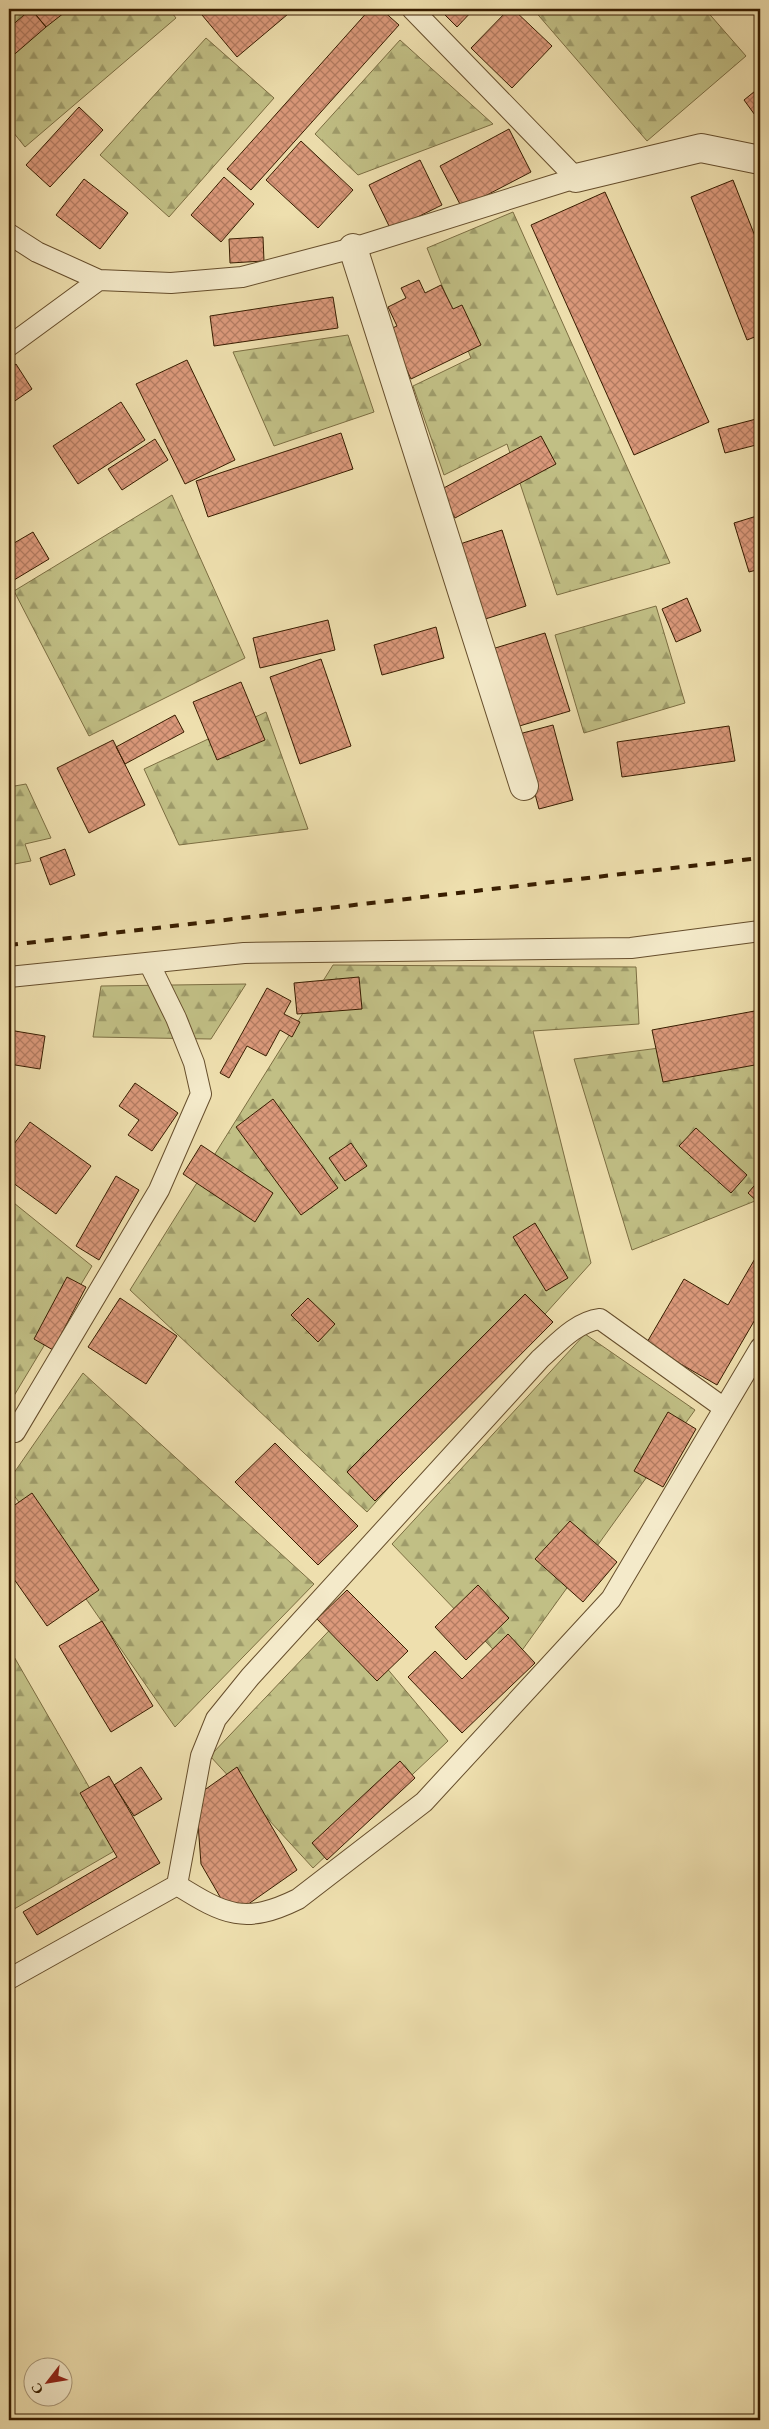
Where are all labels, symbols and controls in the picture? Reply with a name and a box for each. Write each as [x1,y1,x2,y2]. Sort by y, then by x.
north arrow [22,2356,72,2406]
text: С [27,2380,47,2398]

